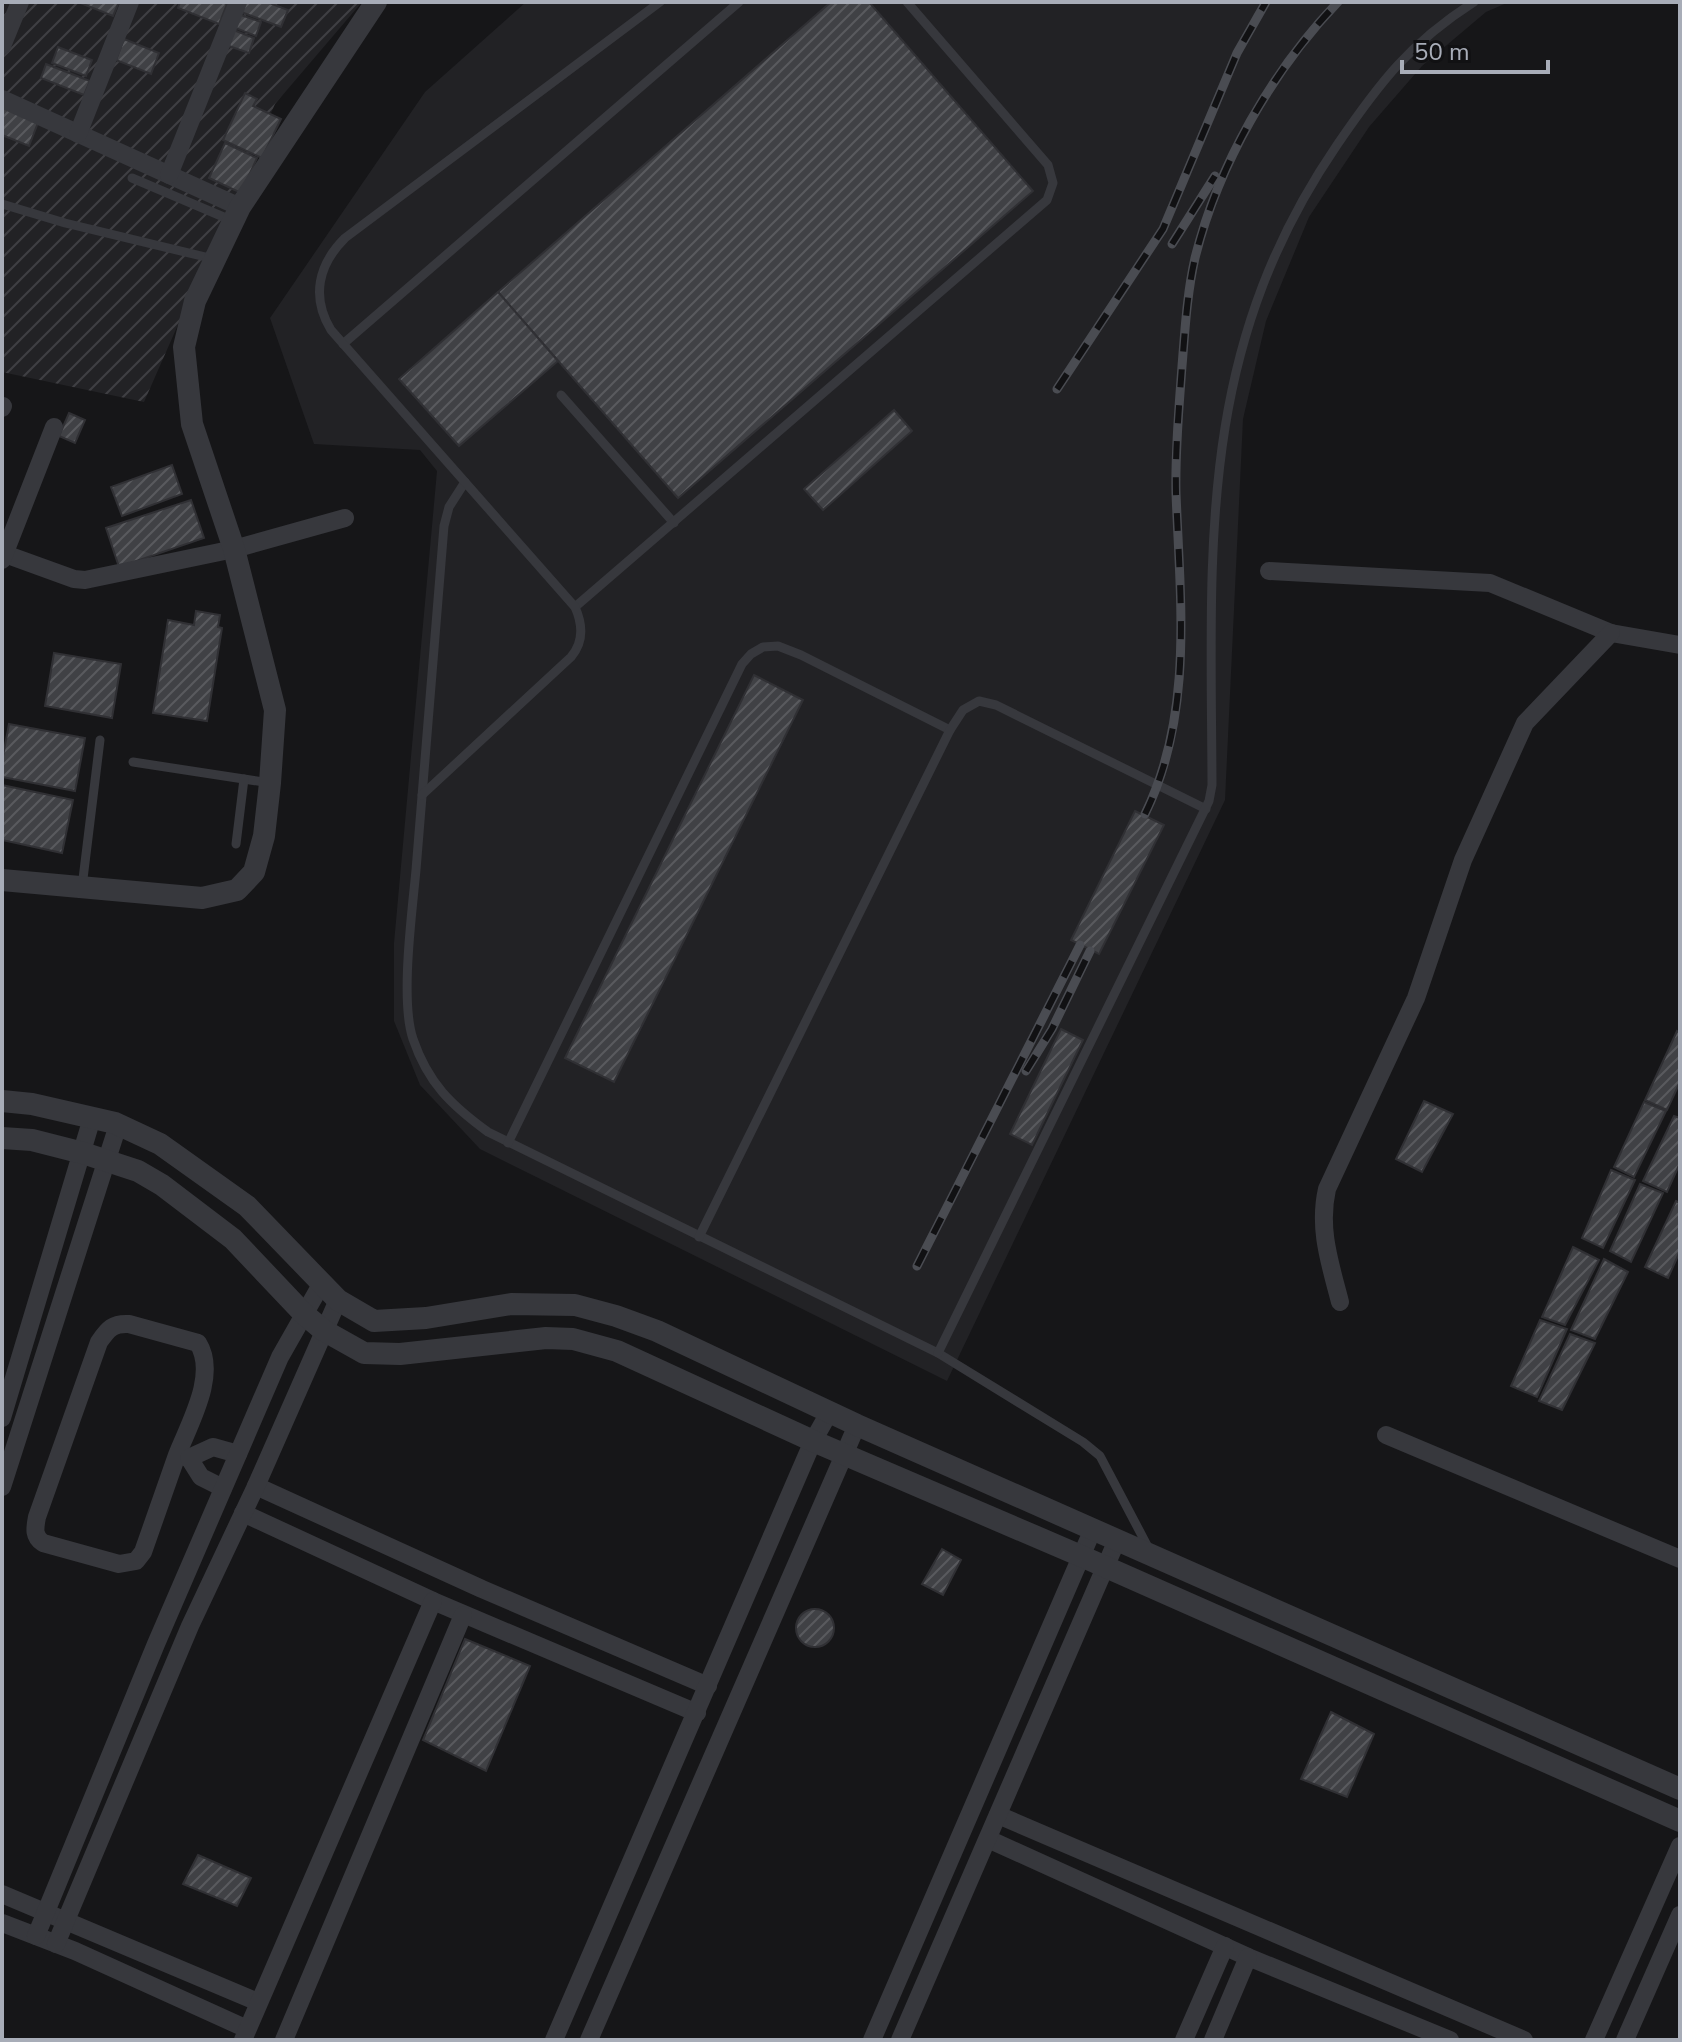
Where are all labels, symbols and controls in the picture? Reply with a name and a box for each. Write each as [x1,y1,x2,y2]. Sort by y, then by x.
scale bar [1402,24,1548,74]
text: 50 m [1414,36,1470,68]

